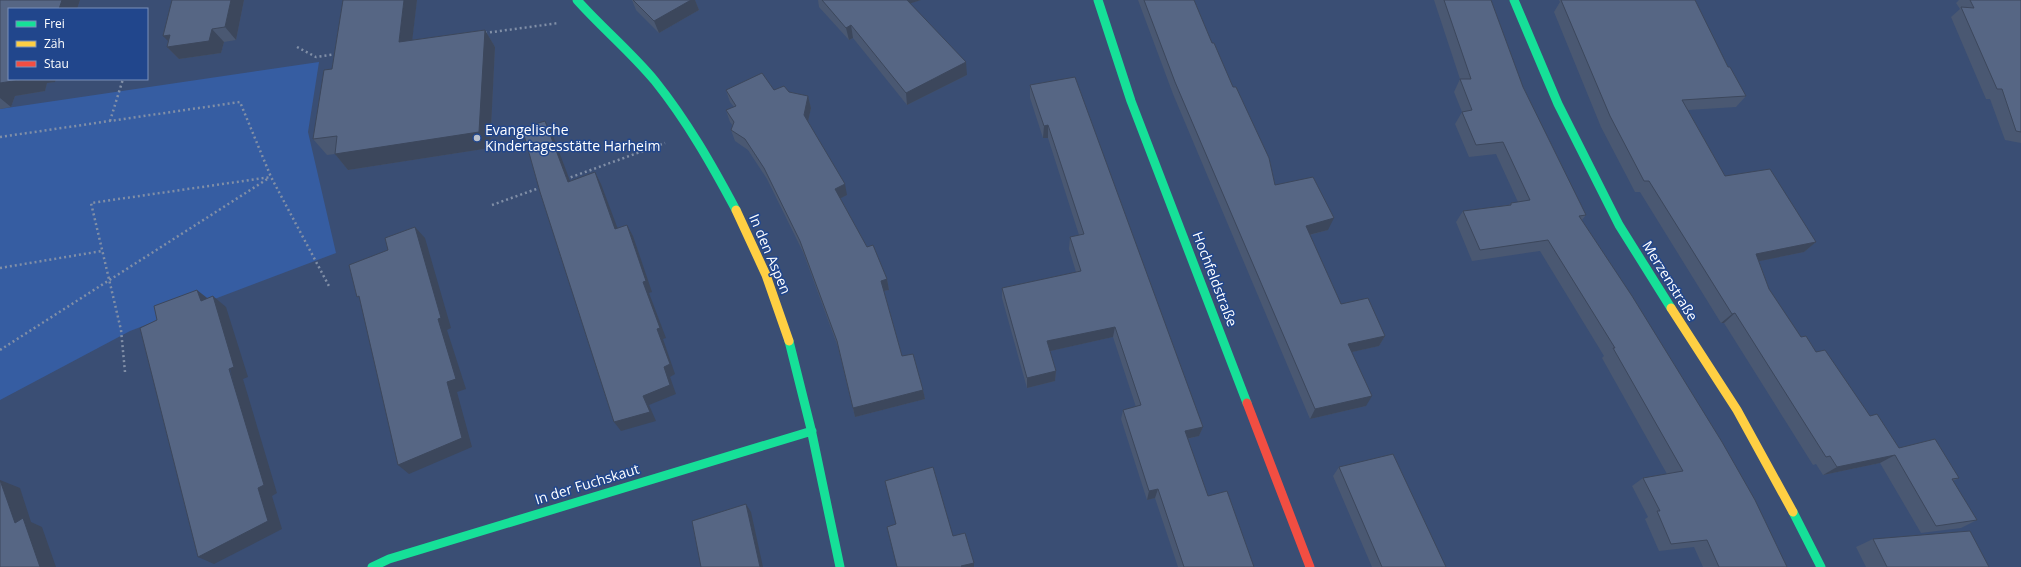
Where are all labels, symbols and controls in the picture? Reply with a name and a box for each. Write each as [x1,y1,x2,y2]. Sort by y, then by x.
legend [8,8,148,80]
text: Frei [44,15,65,32]
text: Zäh [44,35,65,52]
text: Stau [44,55,69,72]
place label: Evangelische Kindertagesstätte Harheim [485,120,660,155]
marker: Evangelische Kindertagesstätte Harheim [472,133,482,143]
street label: In den Aspen [745,211,796,297]
street label: Hochfeldstraße [1189,229,1242,329]
street label: Merzenstraße [1638,237,1703,324]
street label: In der Fuchskaut [532,459,641,508]

